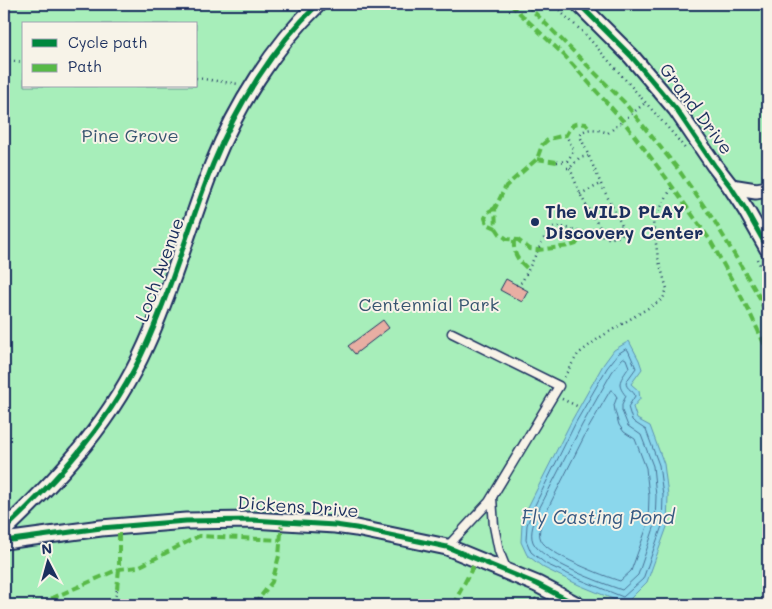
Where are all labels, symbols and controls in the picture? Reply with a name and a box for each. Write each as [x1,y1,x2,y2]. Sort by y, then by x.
legend [22,22,198,88]
text: Cycle path [68,32,147,52]
text: Path [68,56,102,76]
street label: Grand Drive [655,58,739,159]
park label: Pine Grove [81,123,179,147]
place label: The WILD PLAY Discovery Center [545,199,703,244]
street label: Loch Avenue [129,214,189,325]
marker: The WILD PLAY Discovery Center [529,216,541,228]
park label: Centennial Park [359,292,499,316]
street label: Dickens Drive [237,490,359,522]
water label: Fly Casting Pond [521,504,676,529]
north arrow [22,536,72,586]
text: N [40,539,53,559]

